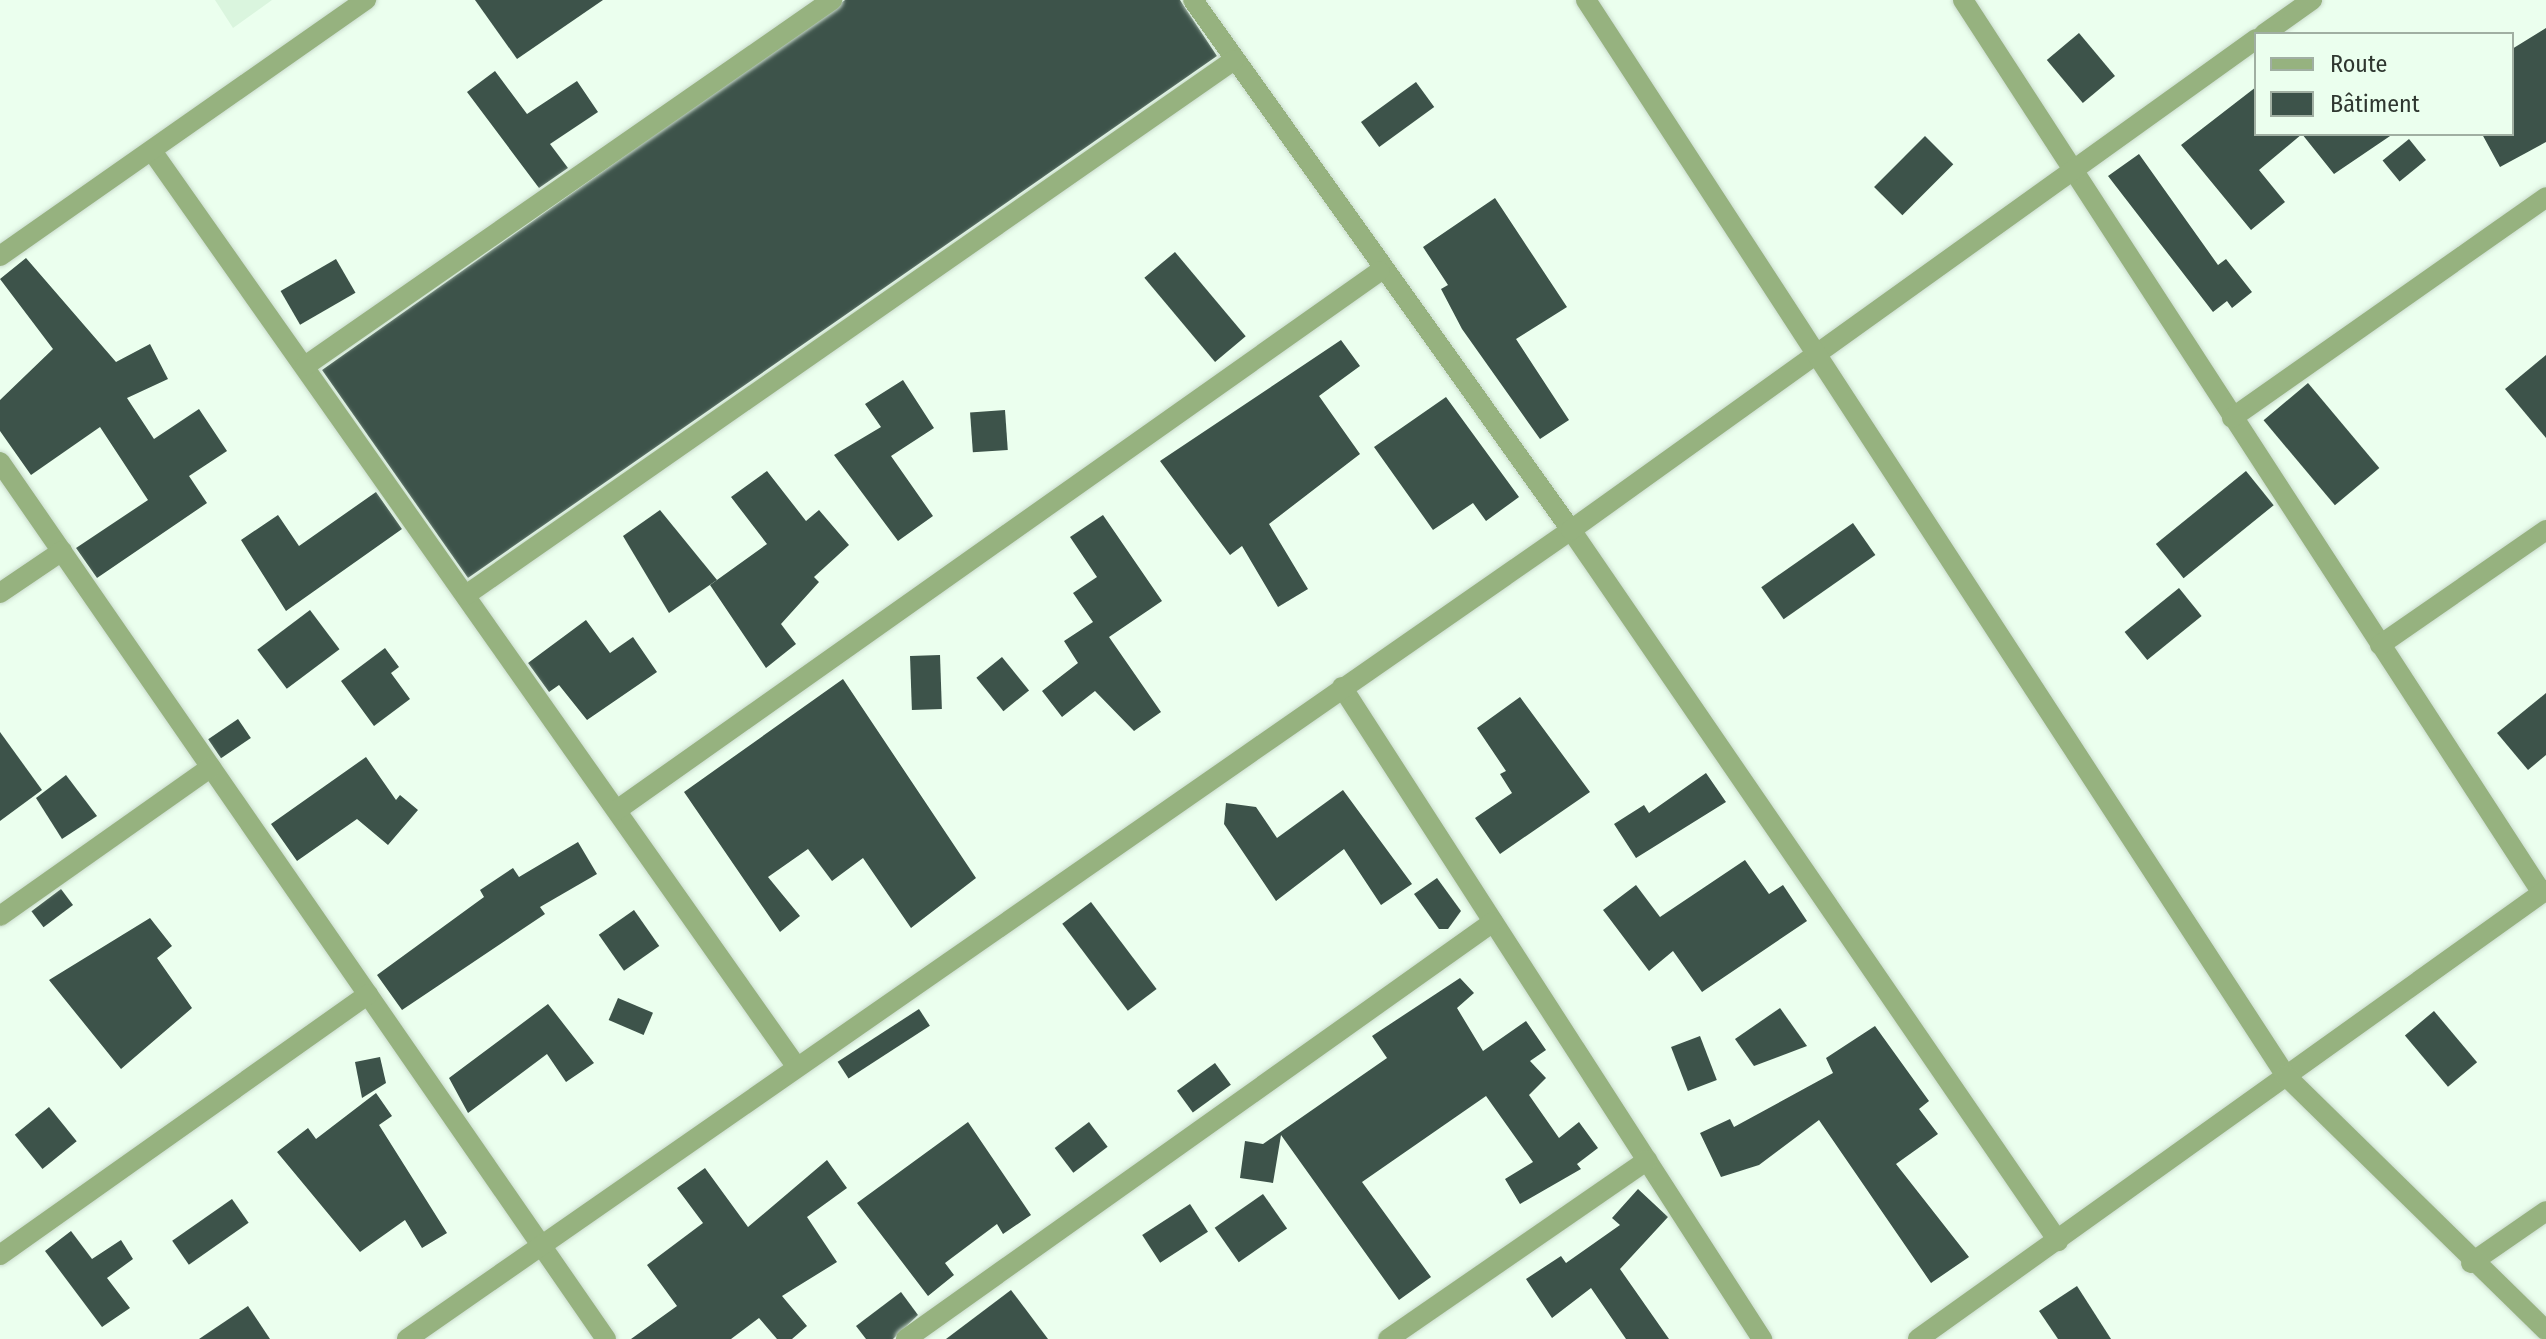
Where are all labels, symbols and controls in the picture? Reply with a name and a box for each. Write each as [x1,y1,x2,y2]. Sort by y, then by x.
legend [2254,32,2514,136]
text: Route [2330,50,2387,78]
text: Bâtiment [2330,90,2420,118]

